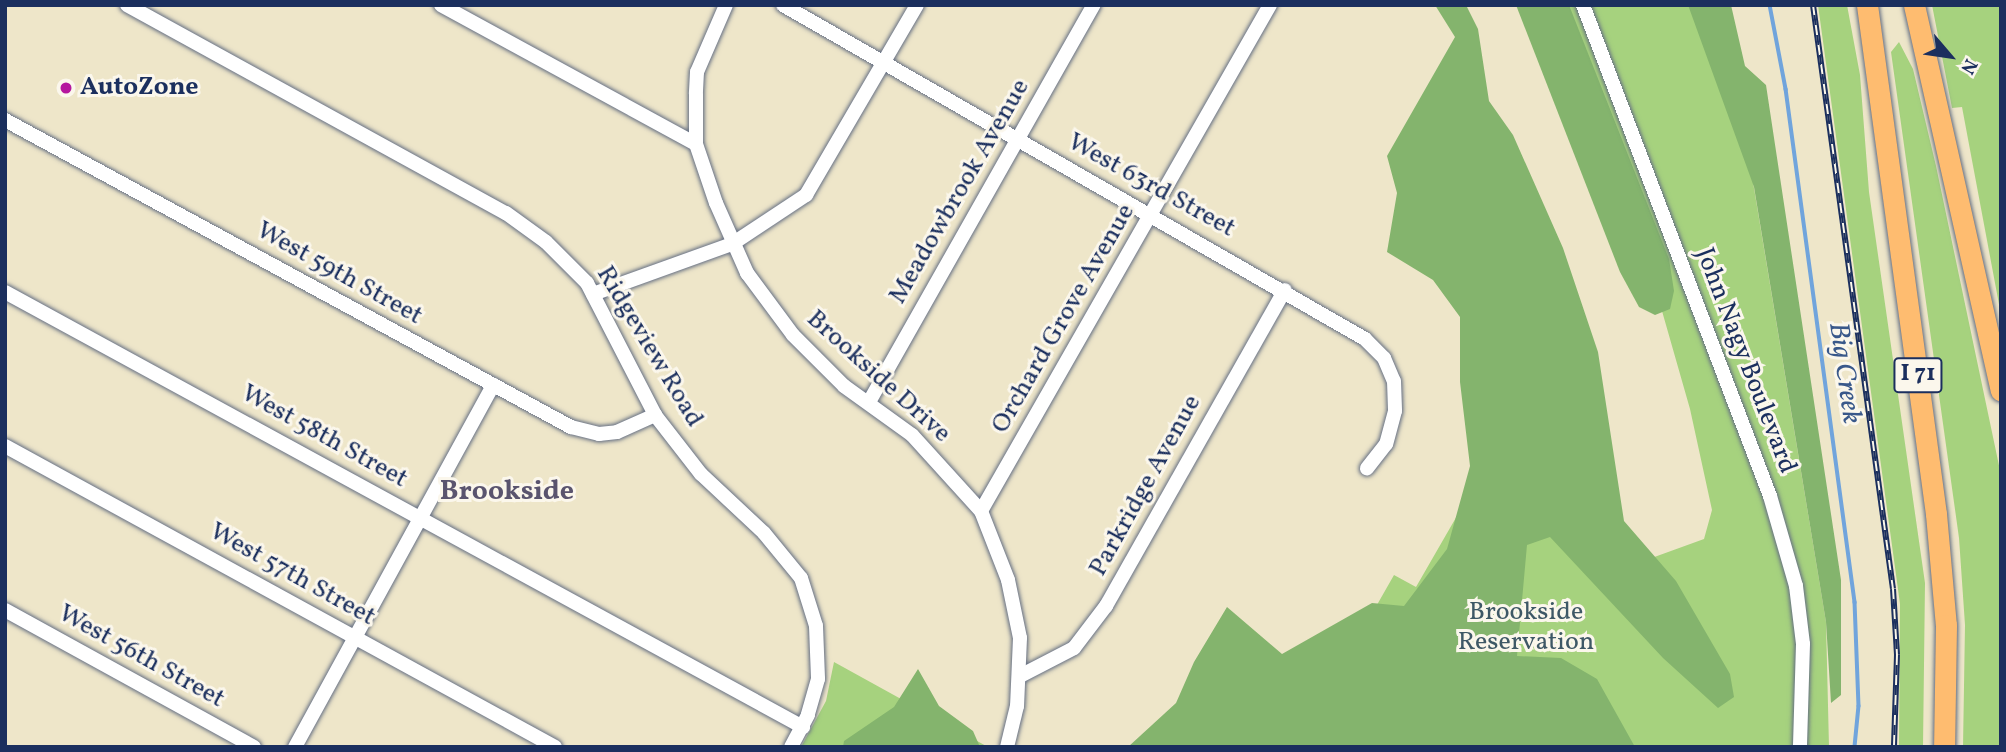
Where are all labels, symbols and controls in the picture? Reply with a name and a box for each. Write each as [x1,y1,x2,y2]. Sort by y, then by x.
north arrow [1915,21,1985,91]
text: N [1954,54,1983,79]
place label: AutoZone [80,72,199,104]
street label: Meadowbrook Avenue [883,74,1037,310]
marker: AutoZone [58,80,74,96]
street label: West 63rd Street [1062,127,1240,245]
street label: Orchard Grove Avenue [986,199,1142,439]
street label: West 59th Street [250,215,428,333]
street label: John Nagy Boulevard [1687,243,1803,479]
street label: Ridgeview Road [588,260,710,434]
street label: Brookside Drive [799,304,957,450]
water label: Big Creek [1820,320,1868,426]
road number: I 71 [1892,354,1944,396]
street label: West 58th Street [235,378,413,496]
street label: Parkridge Avenue [1083,390,1209,582]
district label: Brookside [440,475,574,509]
street label: West 57th Street [204,517,380,633]
park label: Brookside Reservation [1458,597,1594,658]
street label: West 56th Street [52,598,230,716]

